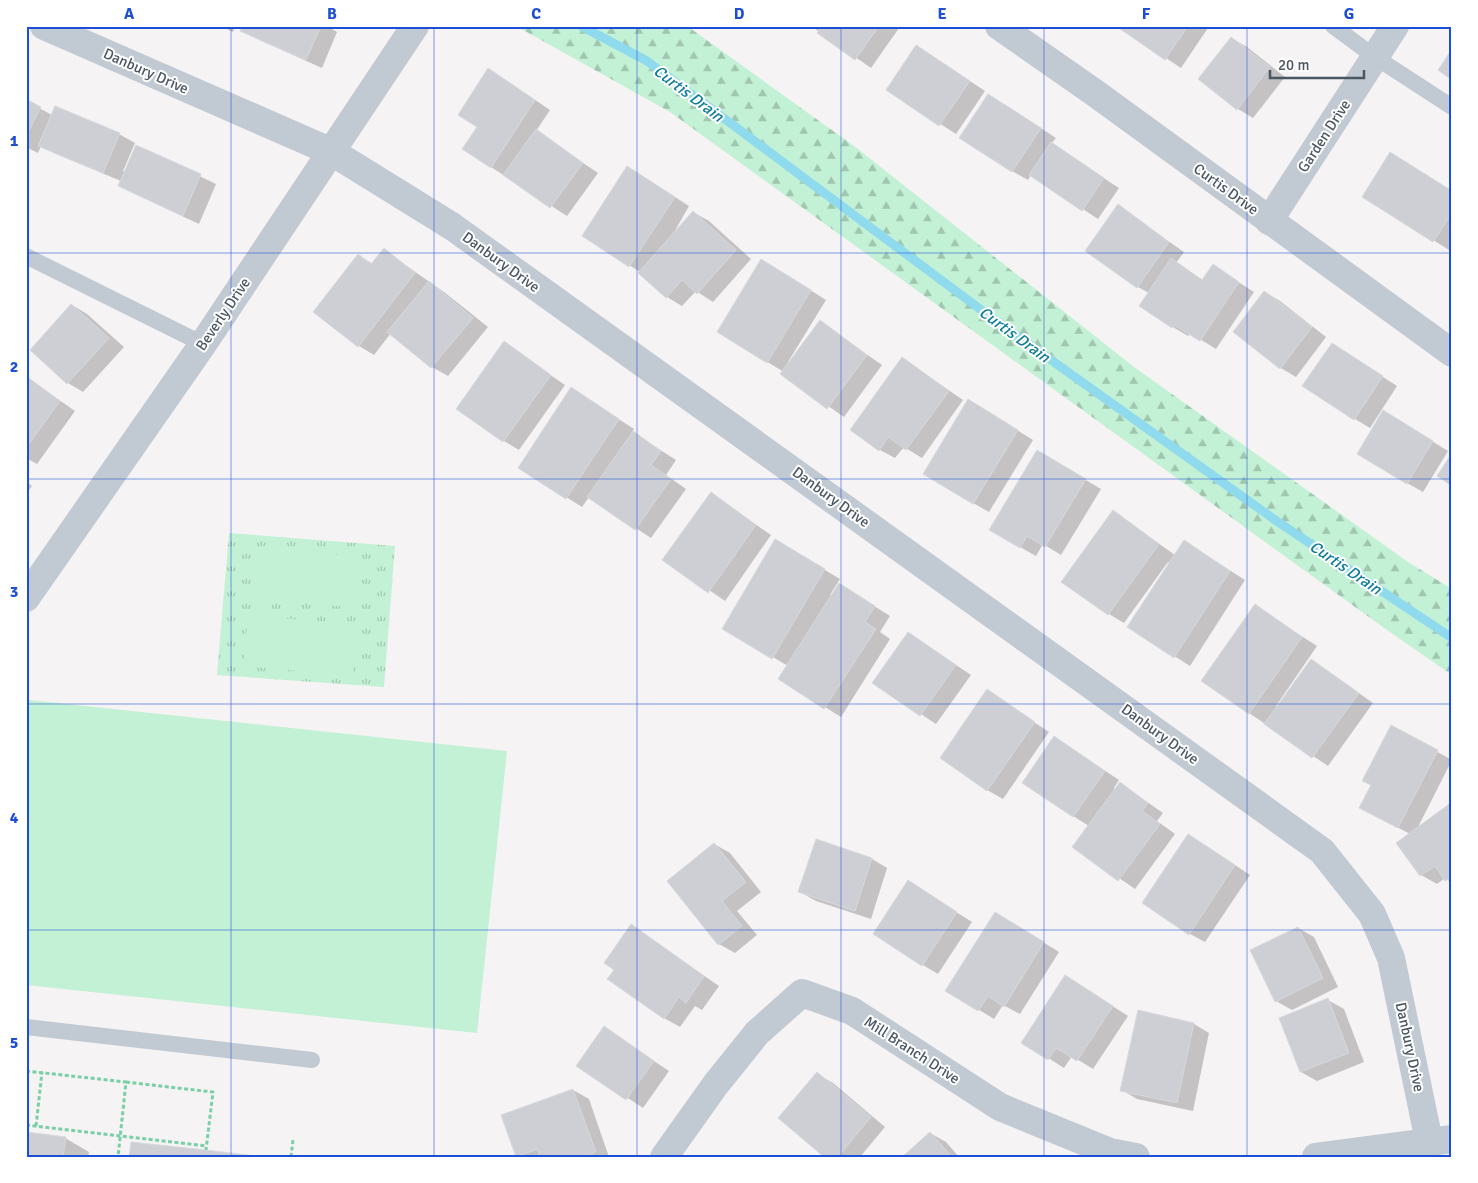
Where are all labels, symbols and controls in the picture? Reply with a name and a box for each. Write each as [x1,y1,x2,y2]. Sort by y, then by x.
text: A [124,4,135,24]
text: B [327,4,337,24]
text: C [531,4,541,24]
text: D [734,4,745,24]
text: E [937,4,947,24]
text: F [1142,4,1151,24]
text: G [1344,4,1354,24]
street label: Danbury Drive [101,44,191,98]
scale bar [1270,48,1364,80]
text: 20 m [1278,56,1309,74]
water label: Curtis Drain [649,61,728,127]
street label: Garden Drive [1294,96,1354,176]
text: 1 [10,131,19,151]
street label: Curtis Drive [1190,159,1262,219]
street label: Danbury Drive [459,228,543,296]
street label: Beverly Drive [192,274,254,354]
water label: Curtis Drain [975,302,1055,368]
text: 2 [10,357,18,377]
street label: Danbury Drive [789,463,873,531]
water label: Curtis Drain [1306,536,1386,600]
text: 3 [10,582,18,602]
street label: Danbury Drive [1118,700,1202,768]
text: 4 [10,808,19,828]
street label: Danbury Drive [1392,1000,1428,1094]
street label: Mill Branch Drive [861,1012,963,1088]
text: 5 [10,1033,18,1053]

